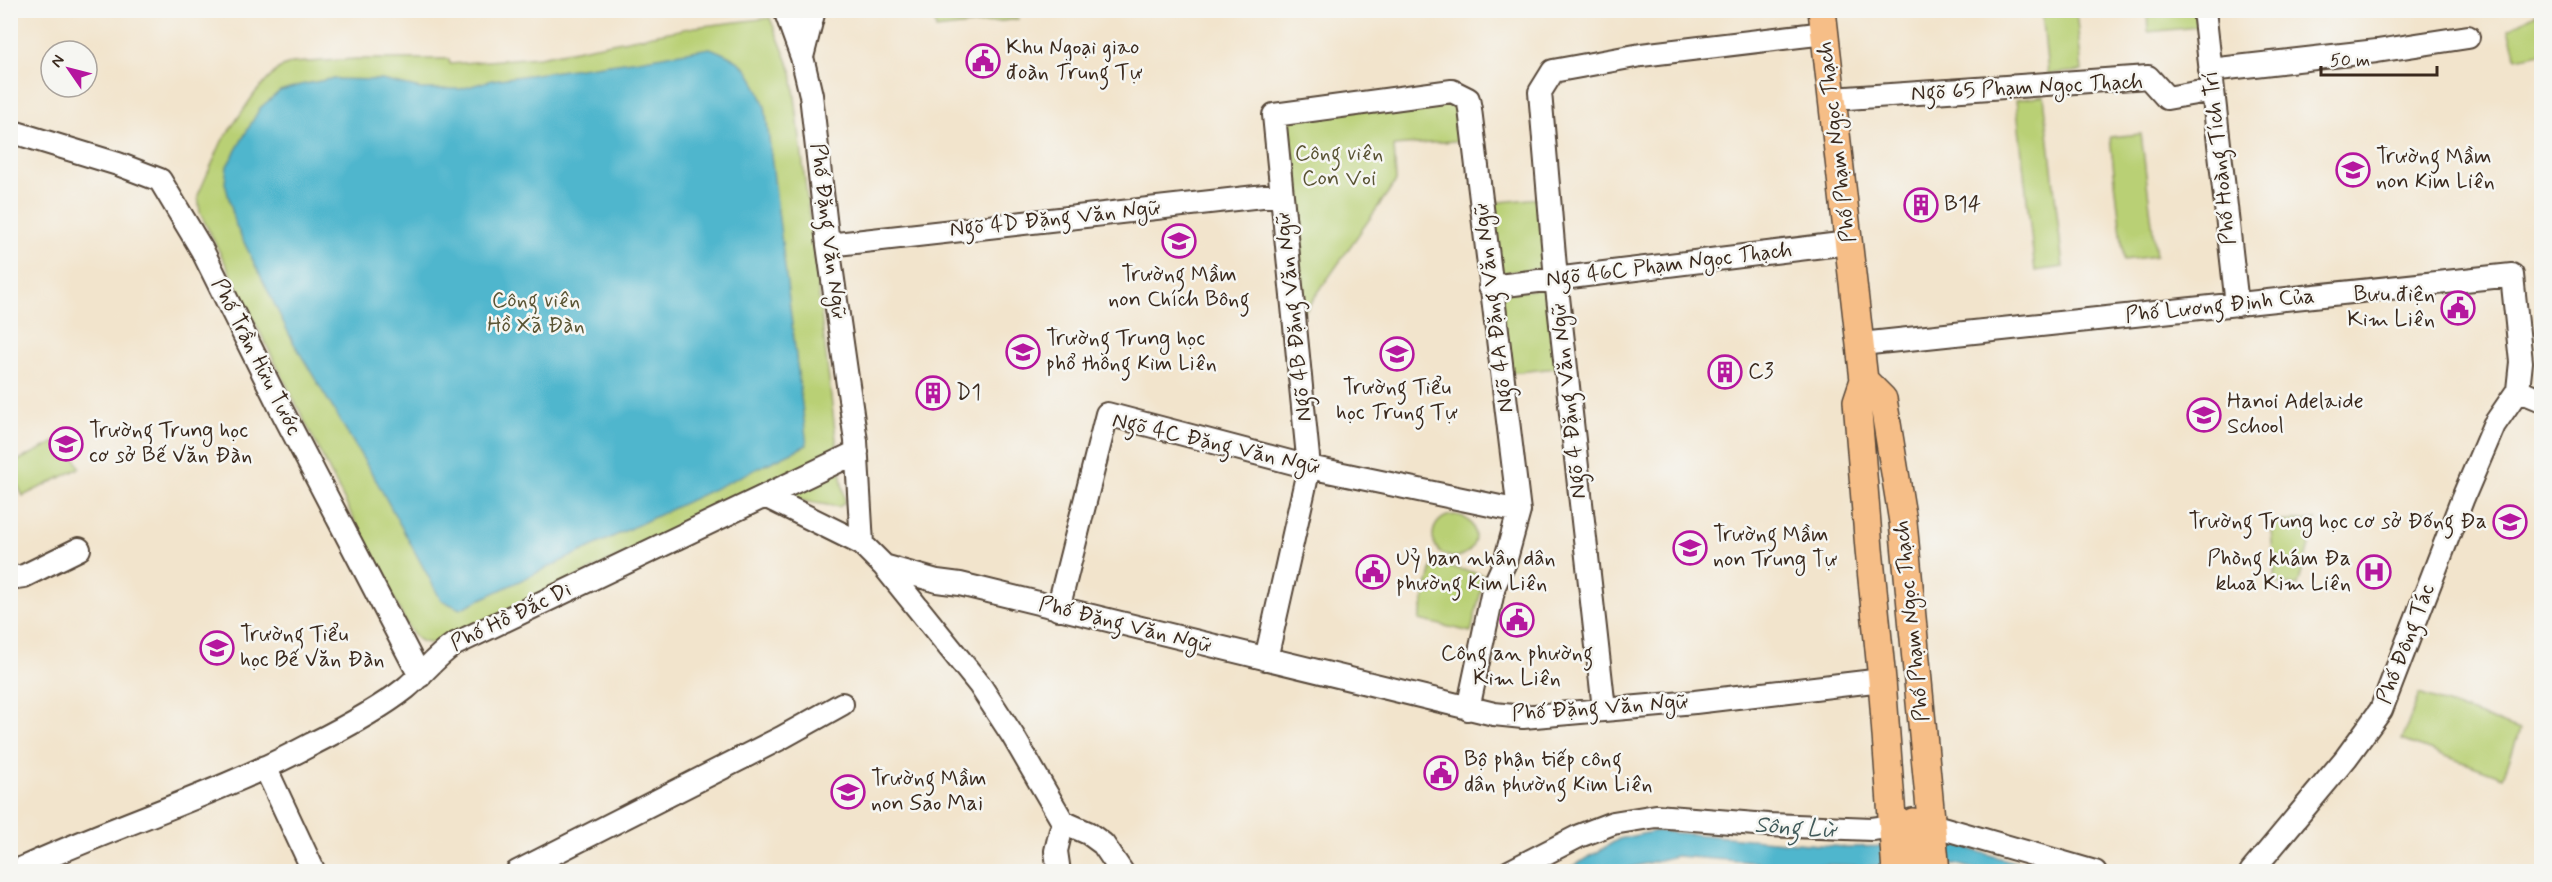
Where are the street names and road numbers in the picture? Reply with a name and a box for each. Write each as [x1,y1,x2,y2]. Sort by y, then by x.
street label: Phố Phạm Ngọc Thạch [1811,39,1866,244]
street label: Ngõ 65 Phạm Ngọc Thạch [1910,68,2144,111]
street label: Phố Hoàng Tích Trí [2197,69,2246,246]
street label: Phố Đặng Văn Ngữ [800,141,853,321]
street label: Ngõ 4D Đặng Văn Ngữ [948,194,1162,247]
street label: Ngõ 4A Đặng Văn Ngữ [1467,201,1524,414]
street label: Ngõ 4B Đặng Văn Ngữ [1269,210,1322,423]
street label: Ngõ 46C Phạm Ngọc Thạch [1544,236,1794,297]
street label: Phố Trần Hữu Tước [204,274,308,440]
street label: Phố Lương Định Của [2124,282,2316,333]
street label: Ngõ 4 Đặng Văn Ngữ [1545,301,1596,500]
street label: Ngõ 4C Đặng Văn Ngữ [1109,406,1323,485]
street label: Phố Phạm Ngọc Thạch [1887,519,1939,723]
street label: Phố Hồ Đắc Di [446,576,576,658]
street label: Phố Đông Tác [2370,580,2445,709]
street label: Phố Đặng Văn Ngữ [1035,590,1215,663]
street label: Phố Đặng Văn Ngữ [1511,688,1690,731]

